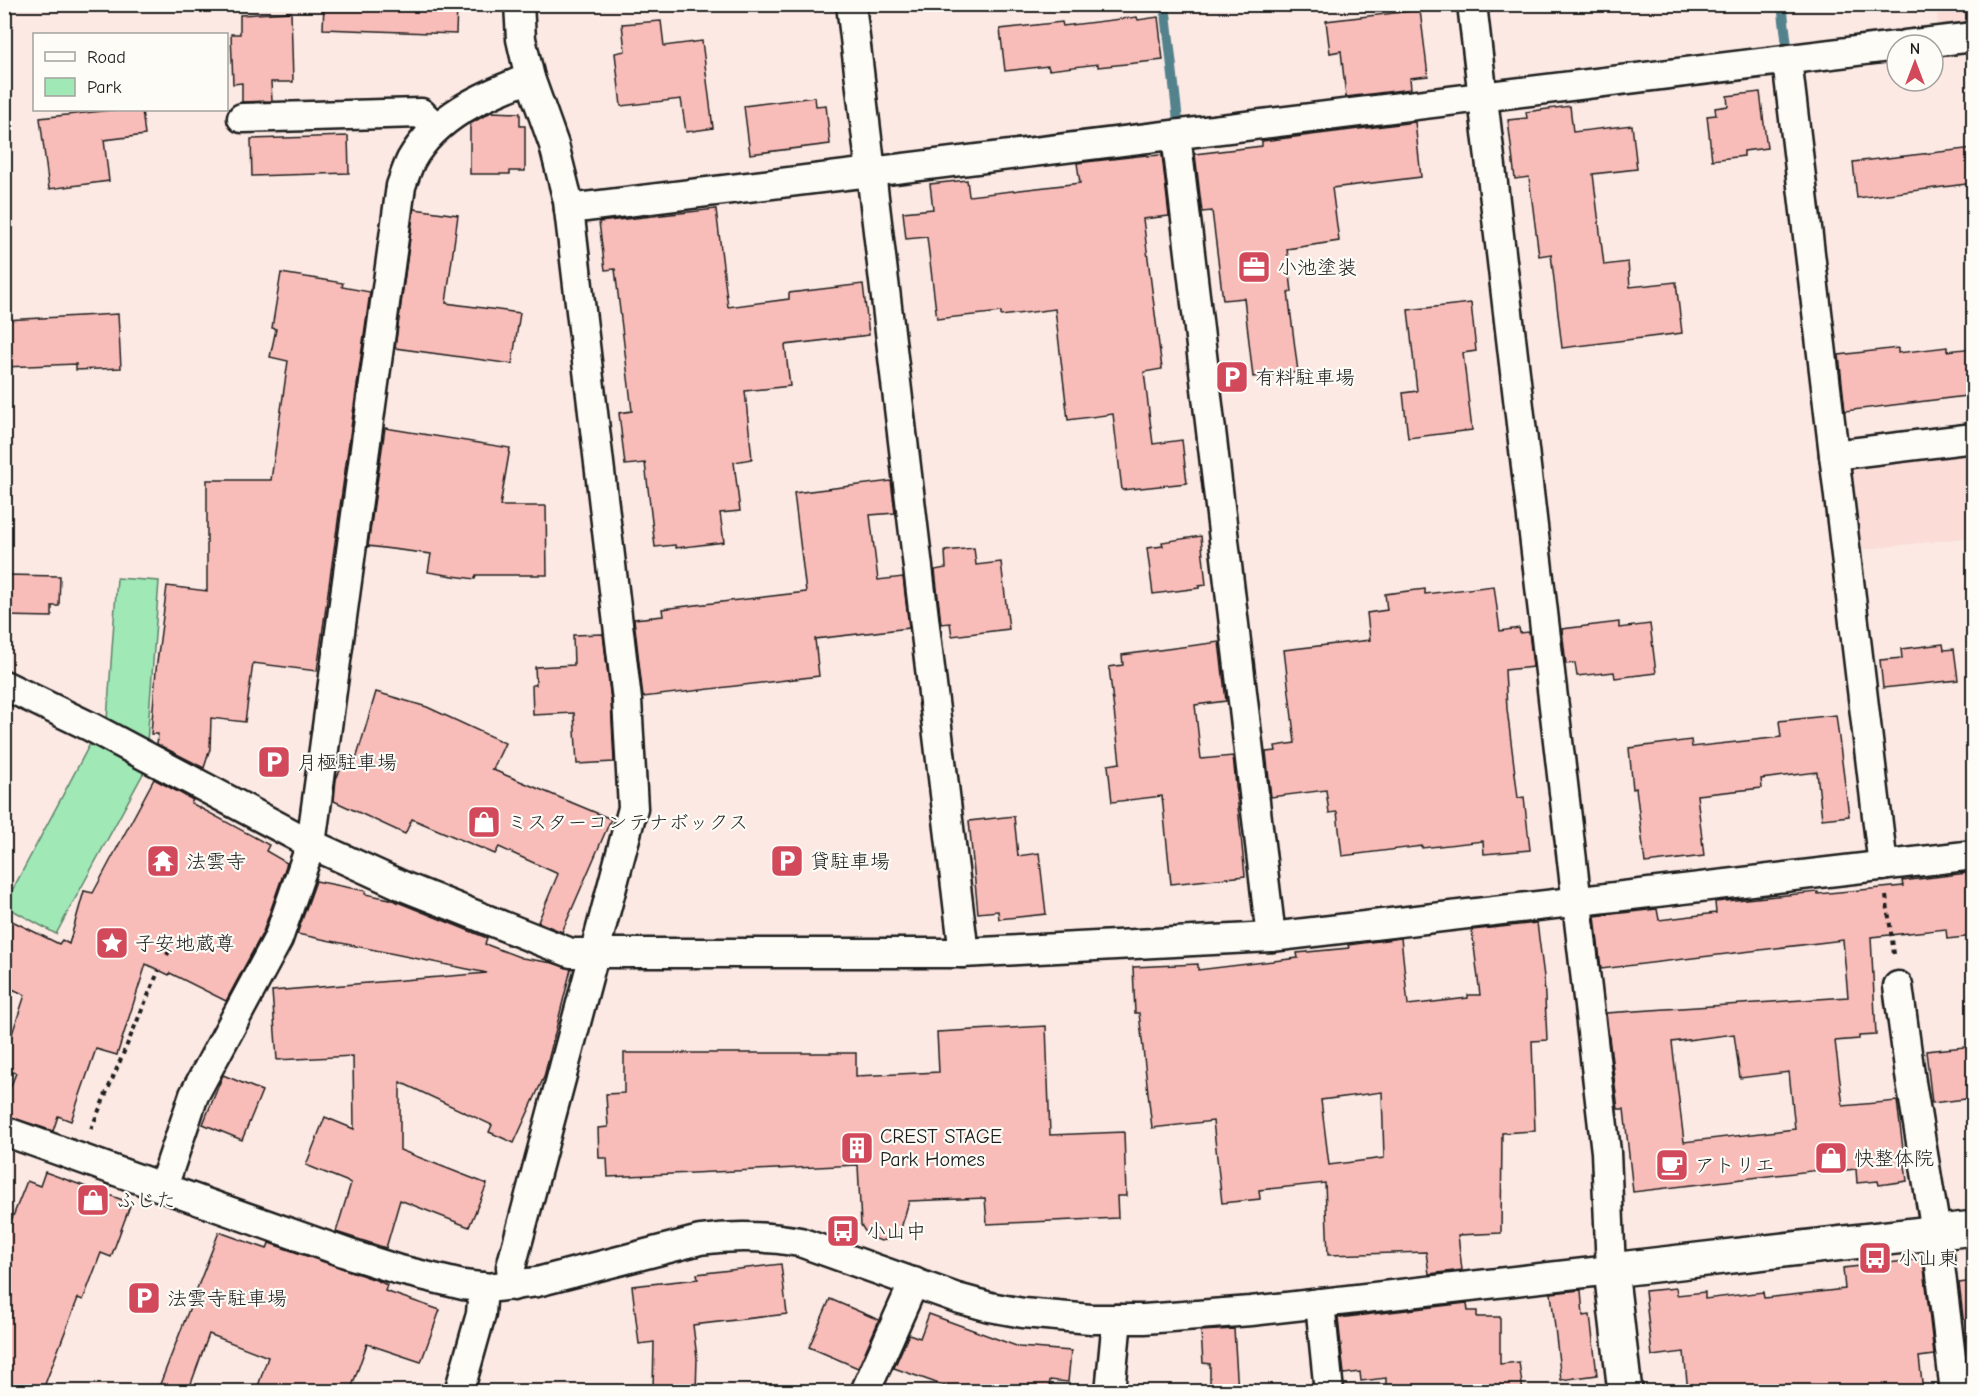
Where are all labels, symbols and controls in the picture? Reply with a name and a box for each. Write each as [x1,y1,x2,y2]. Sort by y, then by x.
legend [33,33,228,111]
north arrow [1885,33,1945,93]
text: N [1910,40,1920,58]
text: Road [87,47,126,68]
text: Park [87,77,122,98]
office icon: 小池塗装 [1236,249,1272,285]
place label: 小池塗装 [1277,256,1357,279]
parking icon: 有料駐車場 [1214,359,1250,395]
place label: 有料駐車場 [1255,366,1355,389]
parking icon: 月極駐車場 [256,744,292,780]
place label: 月極駐車場 [297,751,397,774]
shop icon: ミスターコンテナボックス [466,804,502,840]
place label: ミスターコンテナボックス [507,811,748,834]
temple icon: 法雲寺 [145,843,181,879]
parking icon: 貸駐車場 [769,843,805,879]
place label: 法雲寺 [186,850,246,873]
place label: 貸駐車場 [810,850,890,873]
place icon: 子安地蔵尊 [94,925,130,961]
place label: 子安地蔵尊 [135,932,235,955]
place label: CREST STAGE Park Homes [880,1125,1002,1171]
building icon: CREST STAGE Park Homes [839,1130,875,1166]
shop icon: 快整体院 [1813,1140,1849,1176]
cafe icon: アトリエ [1654,1147,1690,1183]
place label: 快整体院 [1854,1147,1934,1170]
place label: アトリエ [1695,1154,1775,1177]
shop icon: ふじた [75,1182,111,1218]
place label: ふじた [116,1189,176,1212]
bus stop icon: 小山中 [825,1213,861,1249]
place label: 小山中 [866,1220,926,1243]
bus stop icon: 小山東 [1857,1240,1893,1276]
place label: 小山東 [1898,1247,1958,1270]
parking icon: 法雲寺駐車場 [126,1280,162,1316]
place label: 法雲寺駐車場 [167,1287,287,1310]

